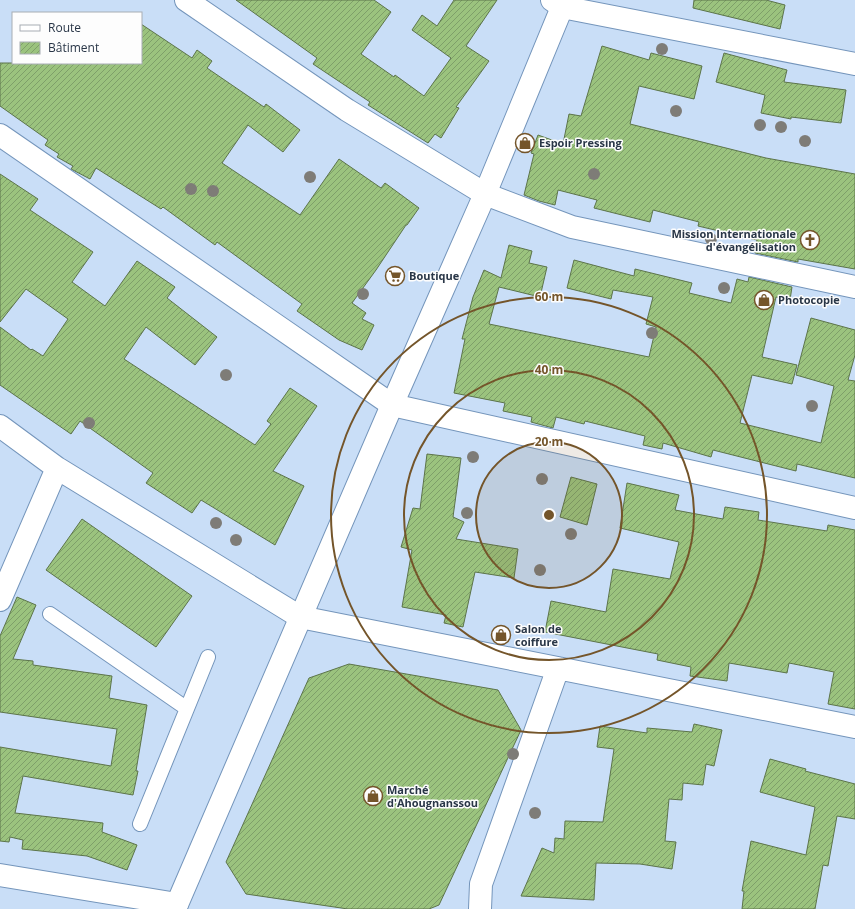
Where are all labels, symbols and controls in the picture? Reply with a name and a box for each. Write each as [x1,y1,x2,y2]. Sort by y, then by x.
legend [12,12,142,64]
text: Route [48,19,81,36]
text: Bâtiment [48,39,99,56]
shop icon: Espoir Pressing [514,132,536,154]
place label: Espoir Pressing [539,135,623,150]
place label: Mission Internationale d'évangélisation [671,226,796,254]
church icon: Mission Internationale d'évangélisation [799,229,821,251]
supermarket icon: Boutique [384,265,406,287]
place label: Boutique [409,268,460,283]
text: 60 m [535,288,563,305]
shop icon: Photocopie [753,289,775,311]
place label: Photocopie [778,292,840,307]
text: 40 m [535,361,563,378]
text: 20 m [535,433,563,450]
centre of rings [542,508,556,522]
place label: Salon de coiffure [515,621,562,649]
shop icon: Salon de coiffure [490,624,512,646]
place label: Marché d'Ahougnanssou [387,782,478,810]
shop icon: Marché d'Ahougnanssou [362,785,384,807]

